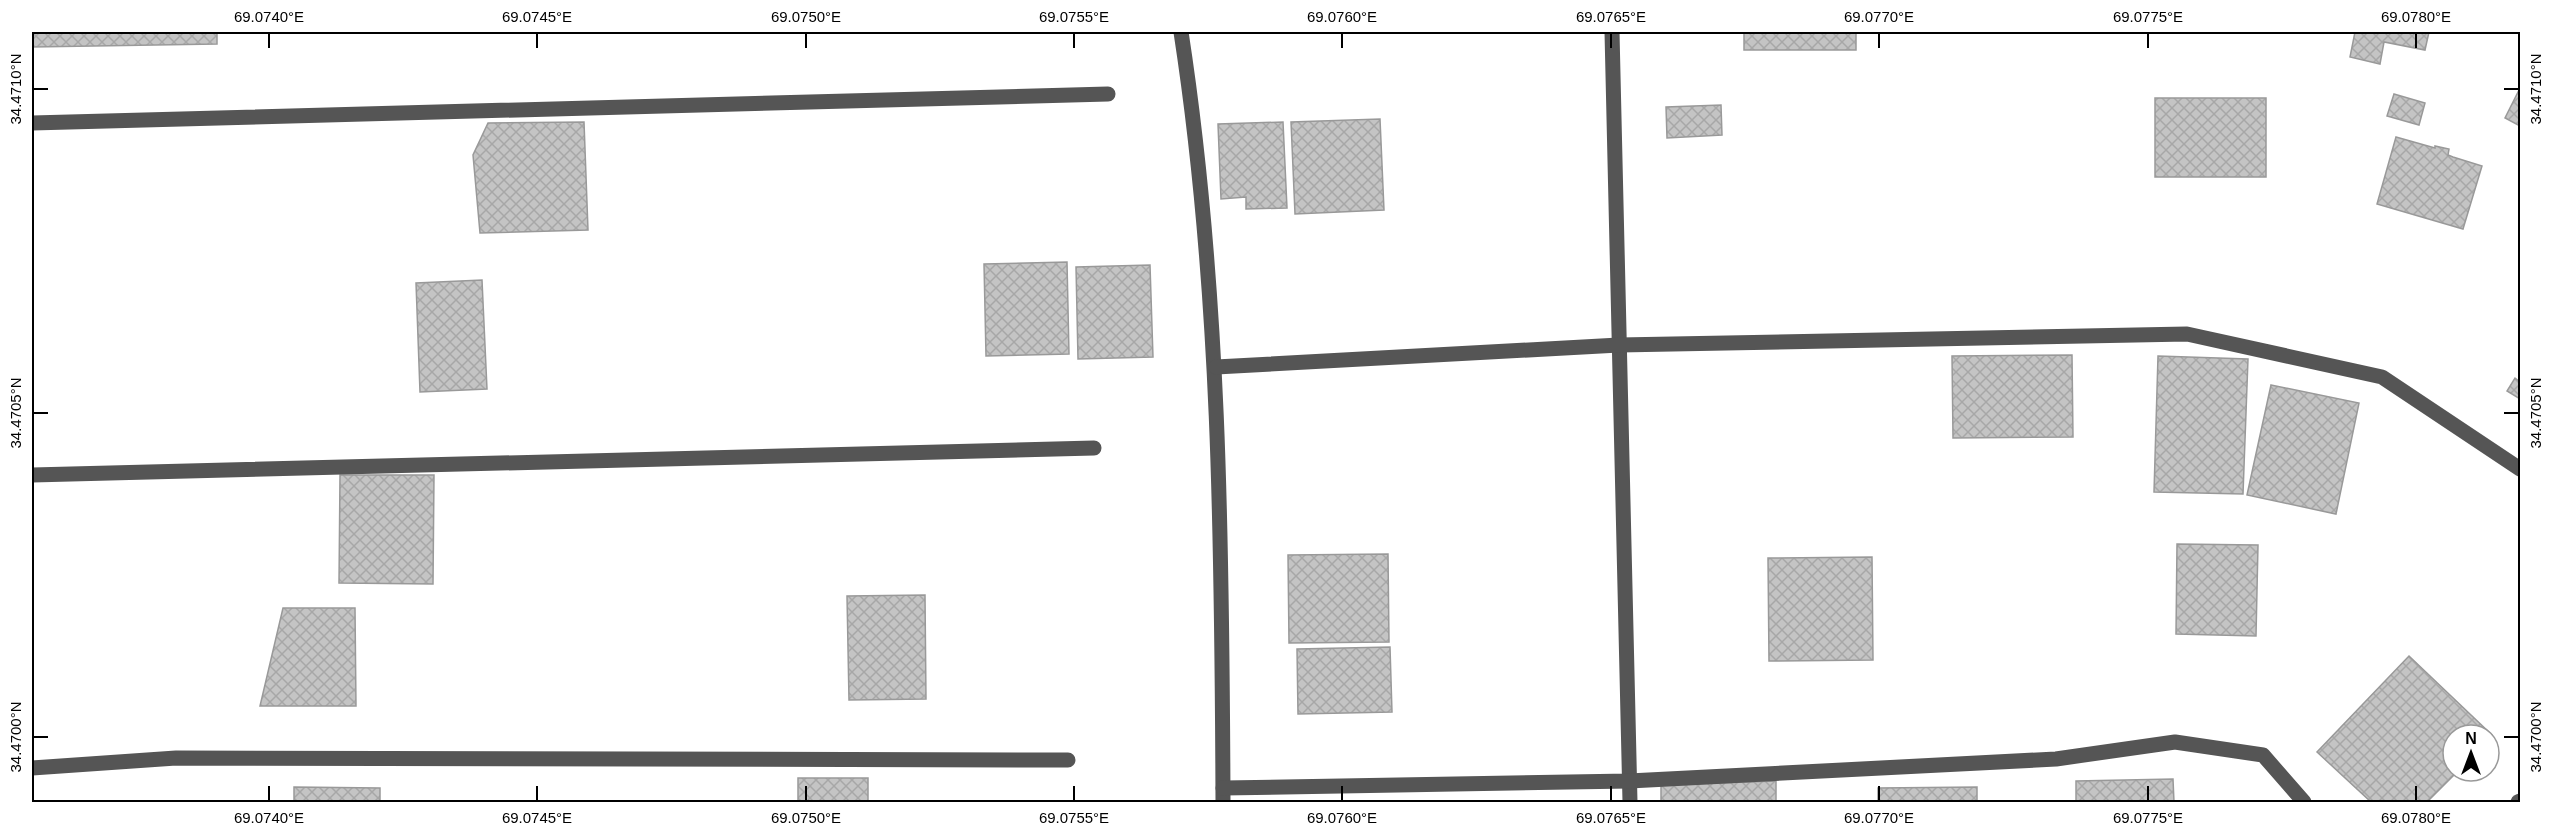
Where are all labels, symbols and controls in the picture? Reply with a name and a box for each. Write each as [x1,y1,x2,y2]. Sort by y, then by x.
text: 69.0740°E [234,8,304,25]
text: 69.0745°E [502,8,572,25]
text: 69.0750°E [771,8,841,25]
text: 69.0755°E [1039,8,1109,25]
text: 69.0760°E [1307,8,1377,25]
text: 69.0765°E [1576,8,1646,25]
text: 69.0770°E [1844,8,1914,25]
text: 69.0775°E [2113,8,2183,25]
text: 69.0780°E [2381,8,2451,25]
text: 34.4710°N [7,53,24,125]
text: 34.4710°N [2527,53,2544,125]
text: 34.4705°N [7,377,24,449]
text: 34.4705°N [2527,377,2544,449]
text: 34.4700°N [7,701,24,773]
text: 34.4700°N [2527,701,2544,773]
north arrow [2441,723,2501,783]
text: N [2465,730,2477,747]
text: 69.0740°E [234,809,304,826]
text: 69.0745°E [502,809,572,826]
text: 69.0750°E [771,809,841,826]
text: 69.0755°E [1039,809,1109,826]
text: 69.0760°E [1307,809,1377,826]
text: 69.0765°E [1576,809,1646,826]
text: 69.0770°E [1844,809,1914,826]
text: 69.0775°E [2113,809,2183,826]
text: 69.0780°E [2381,809,2451,826]

